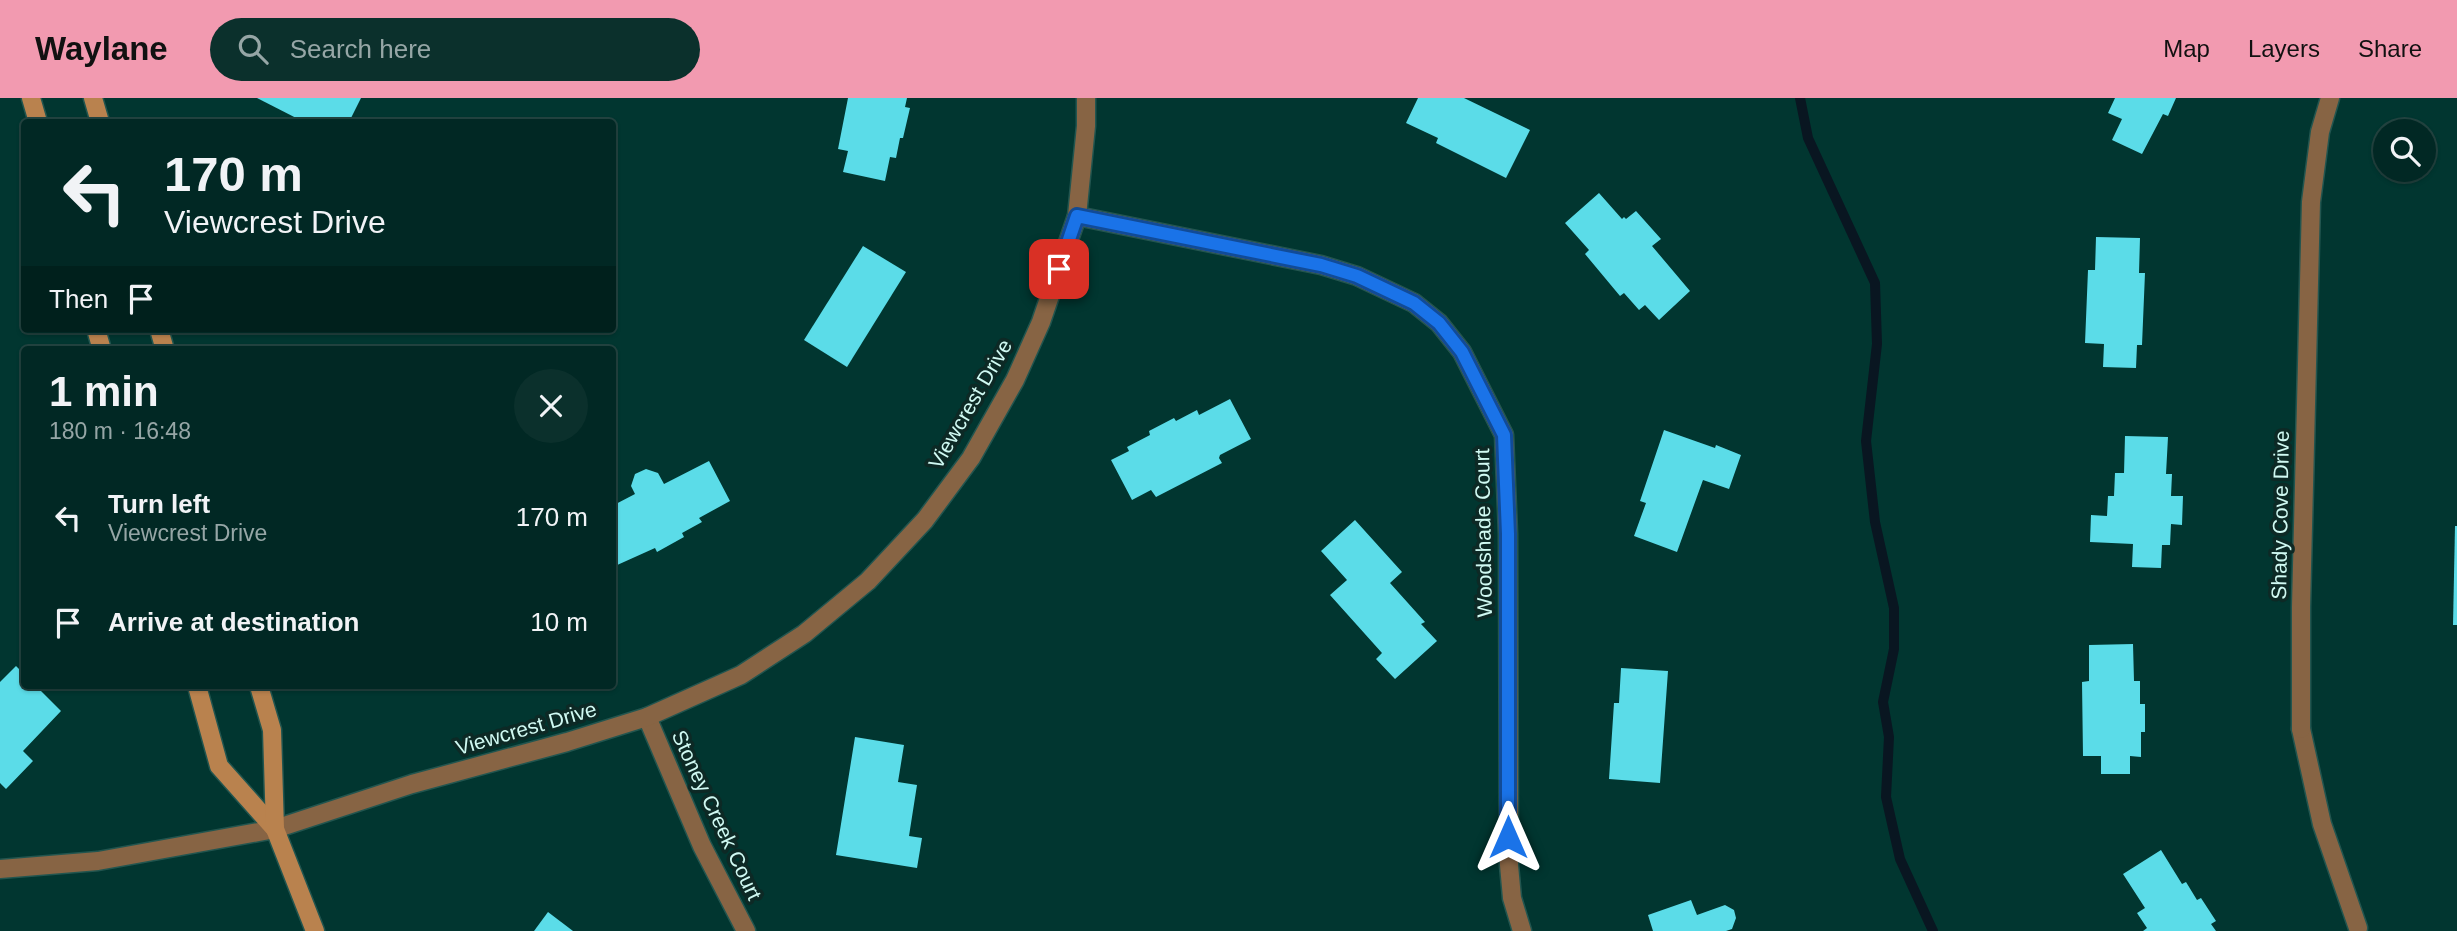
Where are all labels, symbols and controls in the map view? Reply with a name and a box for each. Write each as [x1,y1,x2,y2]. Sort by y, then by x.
search box [210,18,700,81]
text: Waylane [35,30,168,67]
icon: search [234,30,272,68]
text: Search here [290,34,431,64]
text: Map [2163,35,2210,62]
text: Layers [2248,35,2320,62]
text: Share [2358,35,2422,62]
map controls [2373,119,2436,182]
button: search [2373,119,2436,182]
icon: left [49,147,140,238]
text: 170 m [164,147,303,201]
text: Viewcrest Drive [164,204,386,240]
pin [1029,239,1089,299]
icon: arrive [1040,250,1078,288]
icon: arrive [122,280,160,318]
text: Then [49,284,108,314]
street label: Viewcrest Drive [924,335,1016,473]
text: 1 min [49,368,159,415]
button: close [514,369,588,443]
text: 180 m · 16:48 [49,418,191,444]
street label: Shady Cove Drive [2267,430,2293,600]
street label: Woodshade Court [1470,448,1496,618]
text: Turn left [108,489,210,519]
icon: left [49,499,87,537]
text: 170 m [516,502,588,532]
text: Viewcrest Drive [108,520,267,546]
icon: arrive [49,604,87,642]
text: Arrive at destination [108,607,359,637]
text: 10 m [530,607,588,637]
street label: Viewcrest Drive [453,697,599,759]
street label: Stoney Creek Court [668,727,766,904]
position arrow [1471,800,1545,874]

